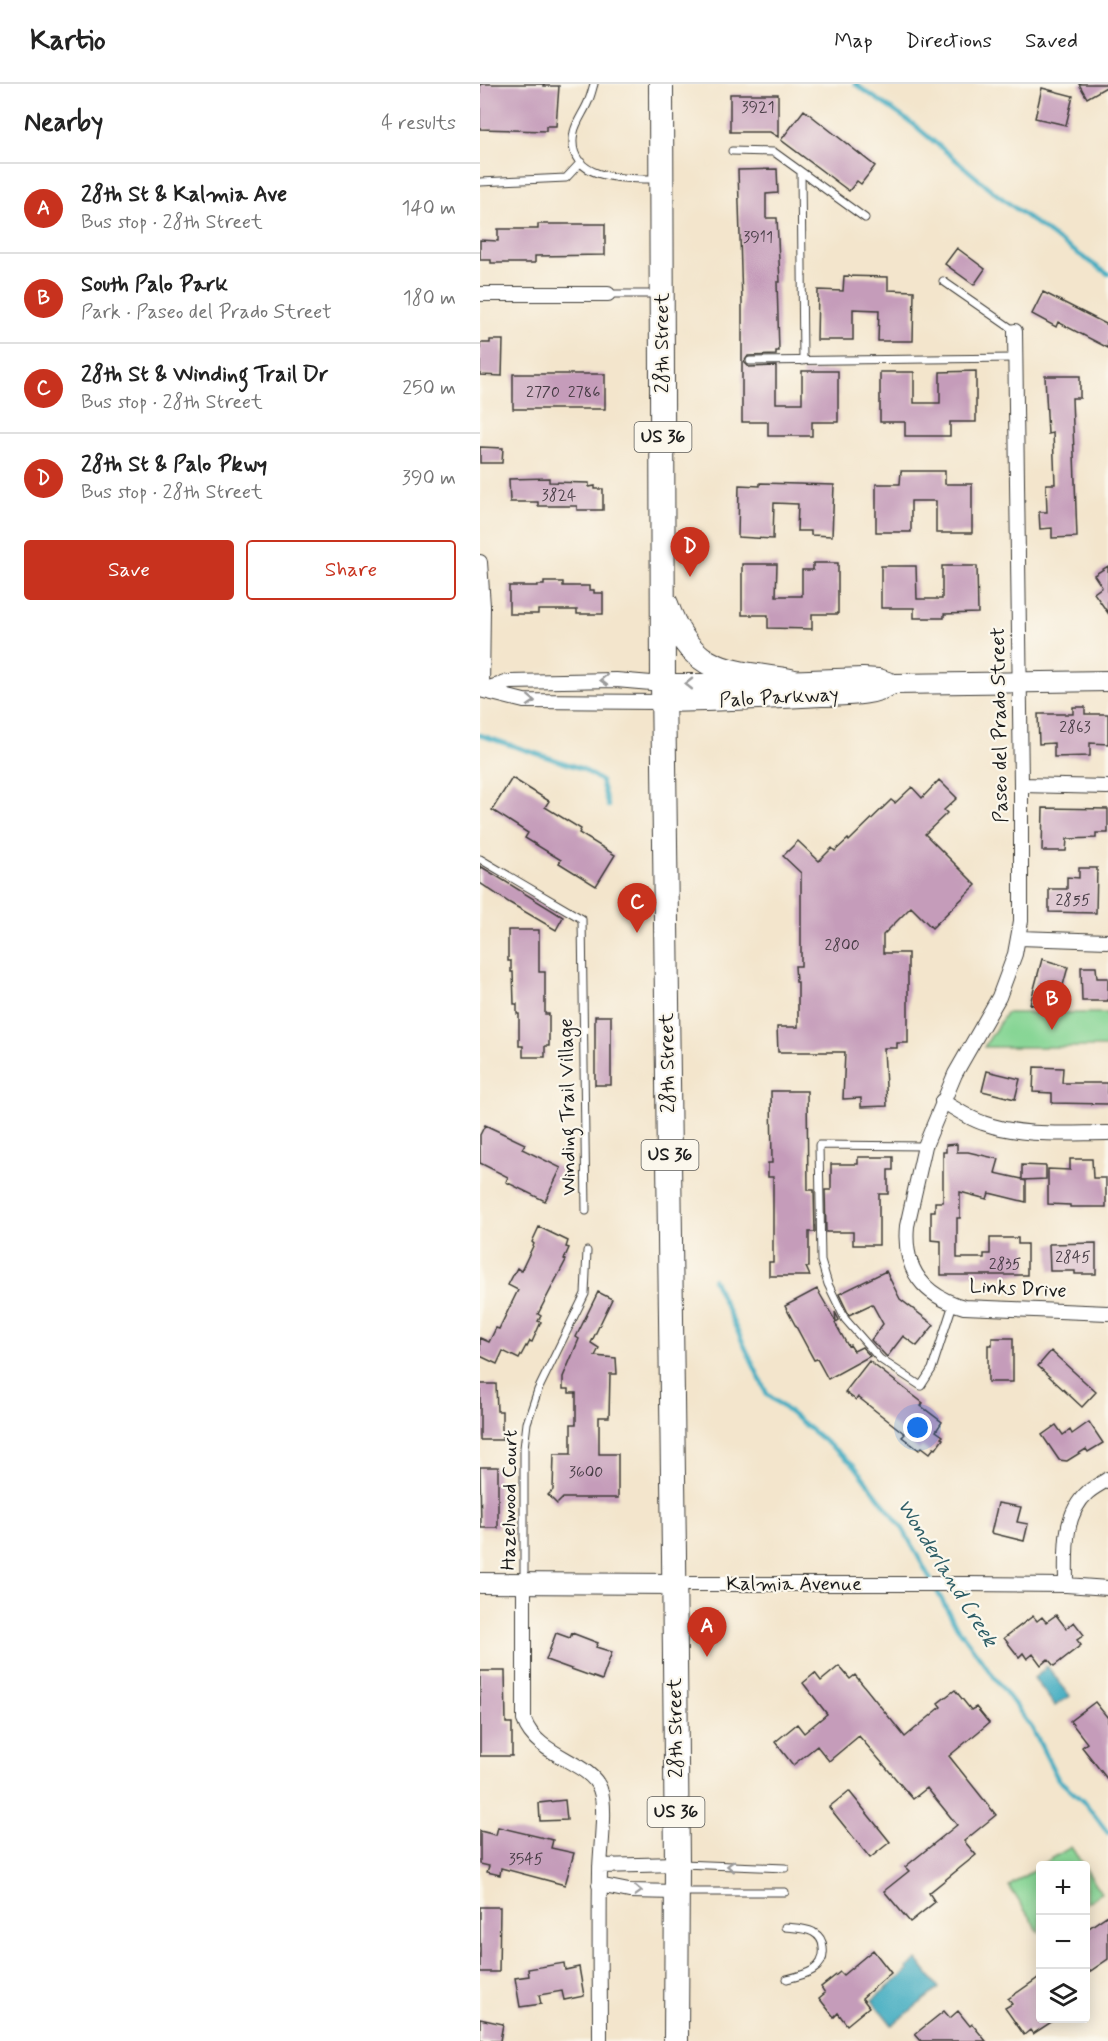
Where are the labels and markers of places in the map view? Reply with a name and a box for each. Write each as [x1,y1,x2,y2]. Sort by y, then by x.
pin: D [670,528,710,577]
pin: C [618,884,656,933]
pin: B [1032,980,1072,1030]
pin: A [688,1608,726,1657]

